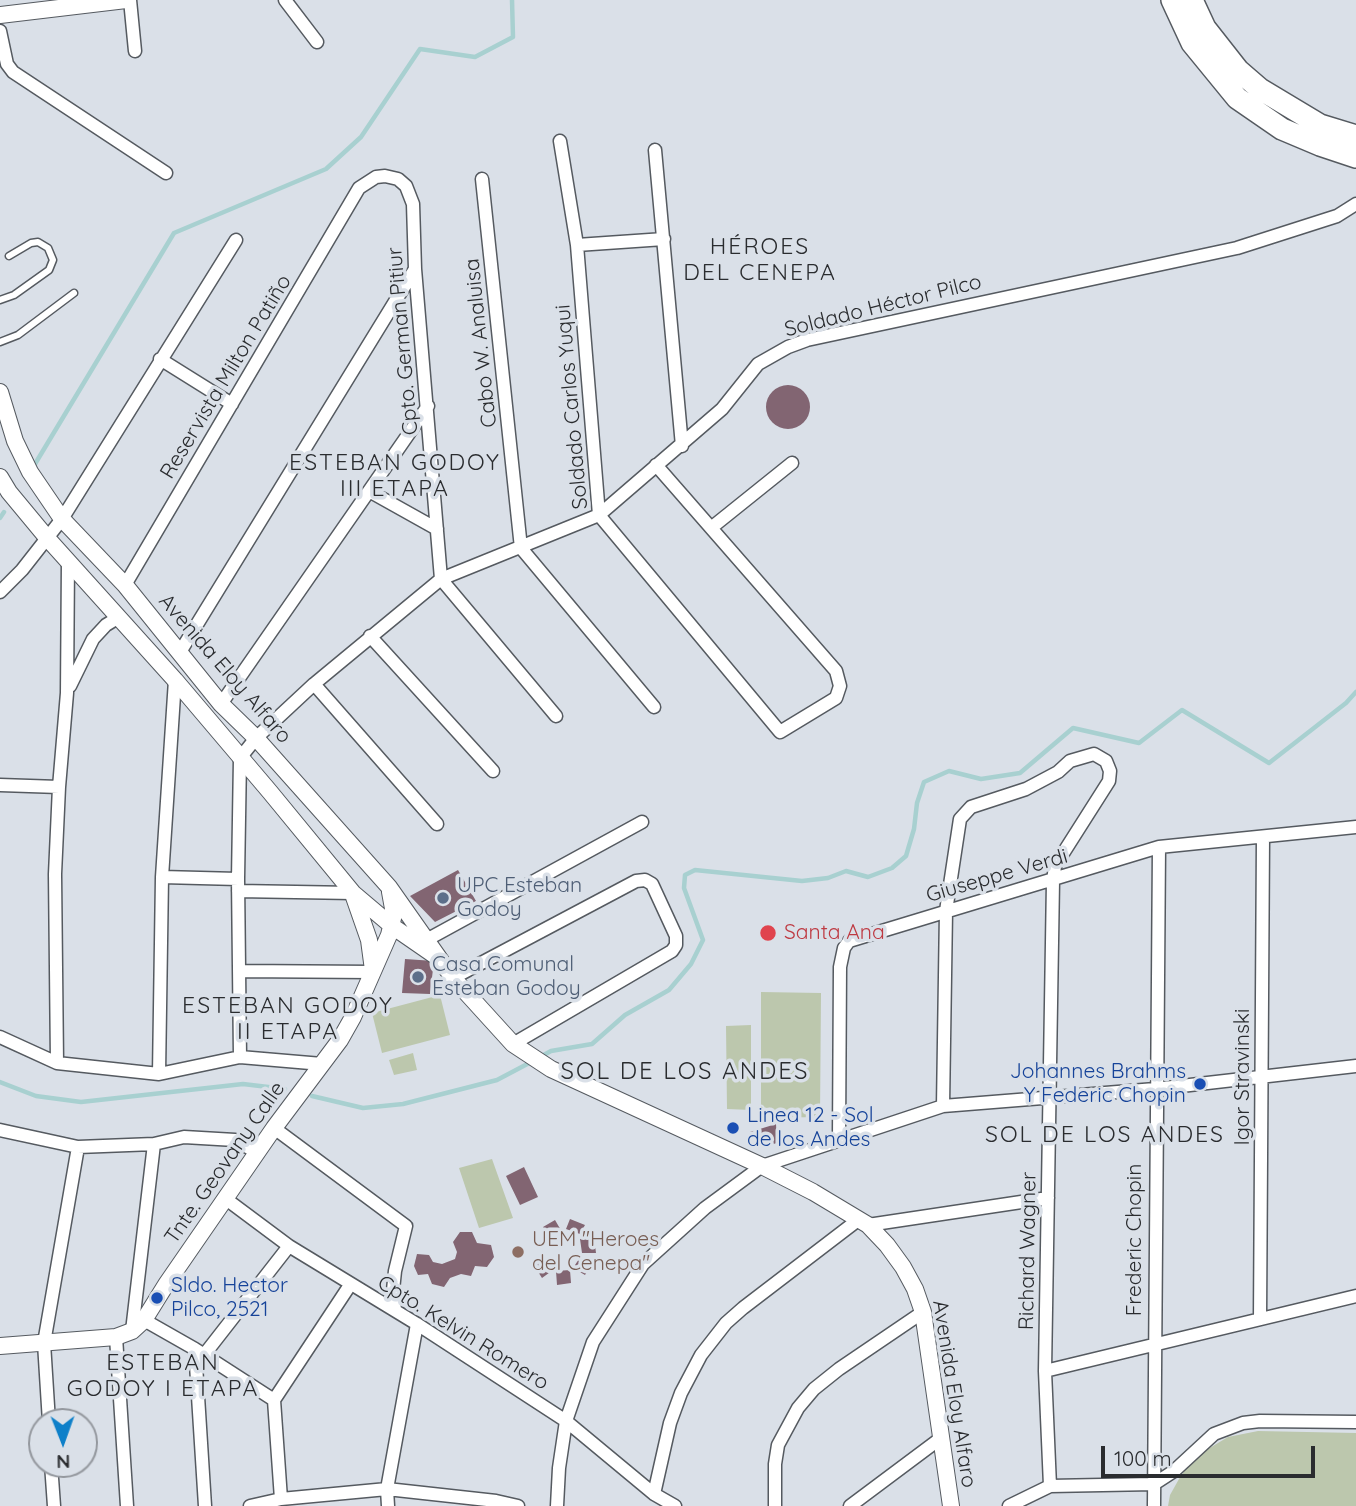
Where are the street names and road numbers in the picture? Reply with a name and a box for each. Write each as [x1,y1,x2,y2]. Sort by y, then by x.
street label: Cpto. German Pitiur [382,246,424,436]
street label: Cabo W. Analuisa [460,257,502,429]
street label: Soldado Héctor Pilco [782,269,984,343]
street label: Reservista Milton Patiño [155,270,297,484]
street label: Soldado Carlos Yuqui [550,304,594,510]
street label: Avenida Eloy Alfaro [153,589,297,749]
street label: Giuseppe Verdi [923,844,1071,908]
street label: Igor Stravinski [1230,1009,1256,1145]
street label: Tnte. Geovany Calle [160,1077,290,1249]
street label: Frederic Chopin [1122,1164,1148,1316]
street label: Richard Wagner [1014,1172,1042,1330]
street label: Cpto. Kelvin Romero [373,1270,553,1396]
street label: Avenida Eloy Alfaro [927,1298,981,1490]

